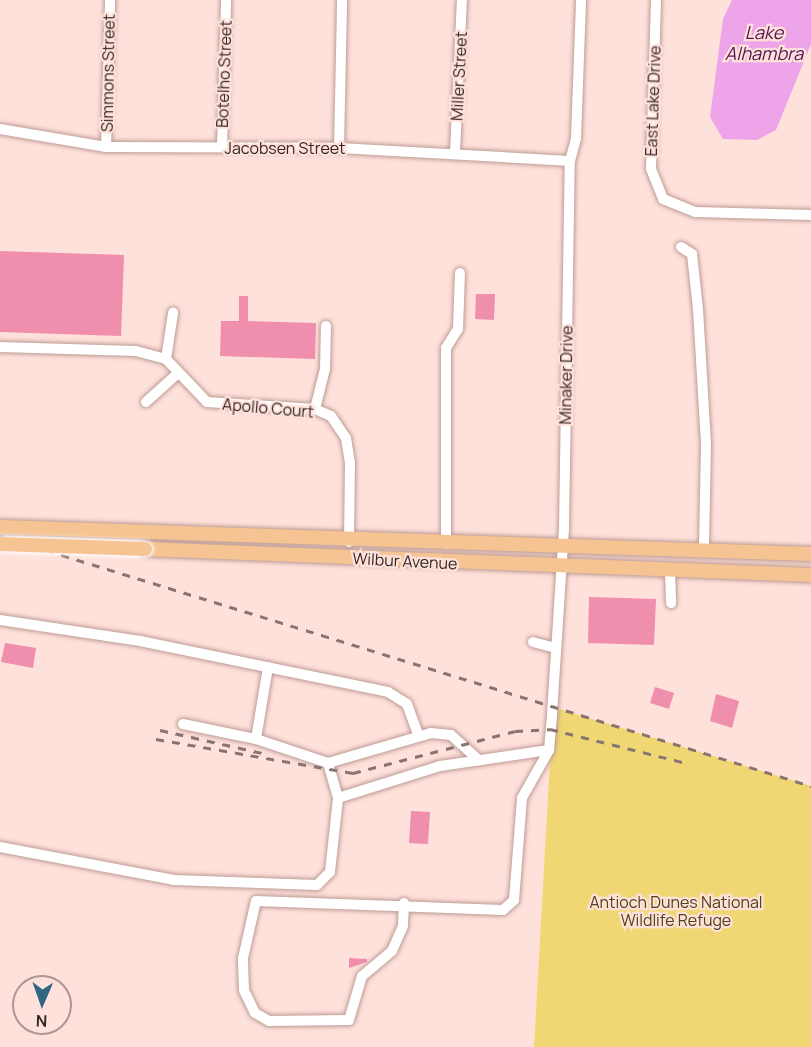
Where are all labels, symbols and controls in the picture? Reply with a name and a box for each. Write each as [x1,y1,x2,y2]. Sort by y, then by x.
street label: Simmons Street [97,14,119,132]
street label: Botelho Street [213,20,235,128]
water label: Lake Alhambra [725,22,803,64]
street label: Miller Street [447,31,471,121]
street label: East Lake Drive [641,45,665,157]
street label: Jacobsen Street [225,138,345,158]
street label: Minaker Drive [556,325,576,425]
street label: Apollo Court [221,394,315,422]
street label: Wilbur Avenue [352,549,458,573]
park label: Antioch Dunes National Wildlife Refuge [589,892,763,930]
north arrow [12,975,72,1035]
text: N [35,1010,48,1032]

